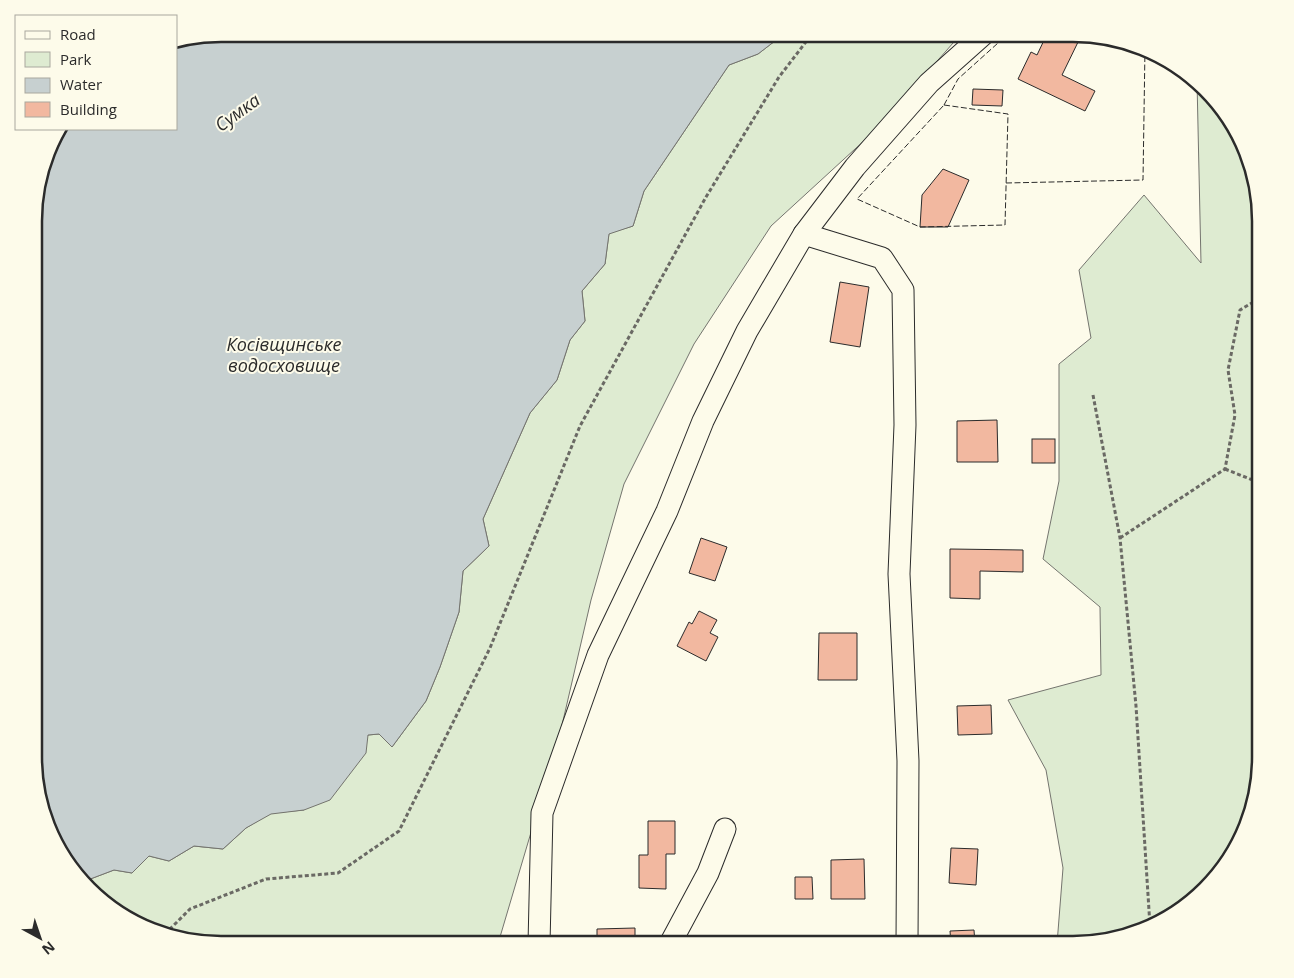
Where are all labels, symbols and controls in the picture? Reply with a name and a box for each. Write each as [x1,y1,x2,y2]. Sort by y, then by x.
legend [15,15,178,130]
text: Road [60,24,96,44]
text: Park [60,49,91,69]
text: Water [60,74,102,94]
water label: Сумка [210,88,264,136]
text: Building [60,99,117,119]
water label: Косівщинське водосховище [227,332,341,377]
north arrow [15,913,65,963]
text: N [38,937,59,959]

